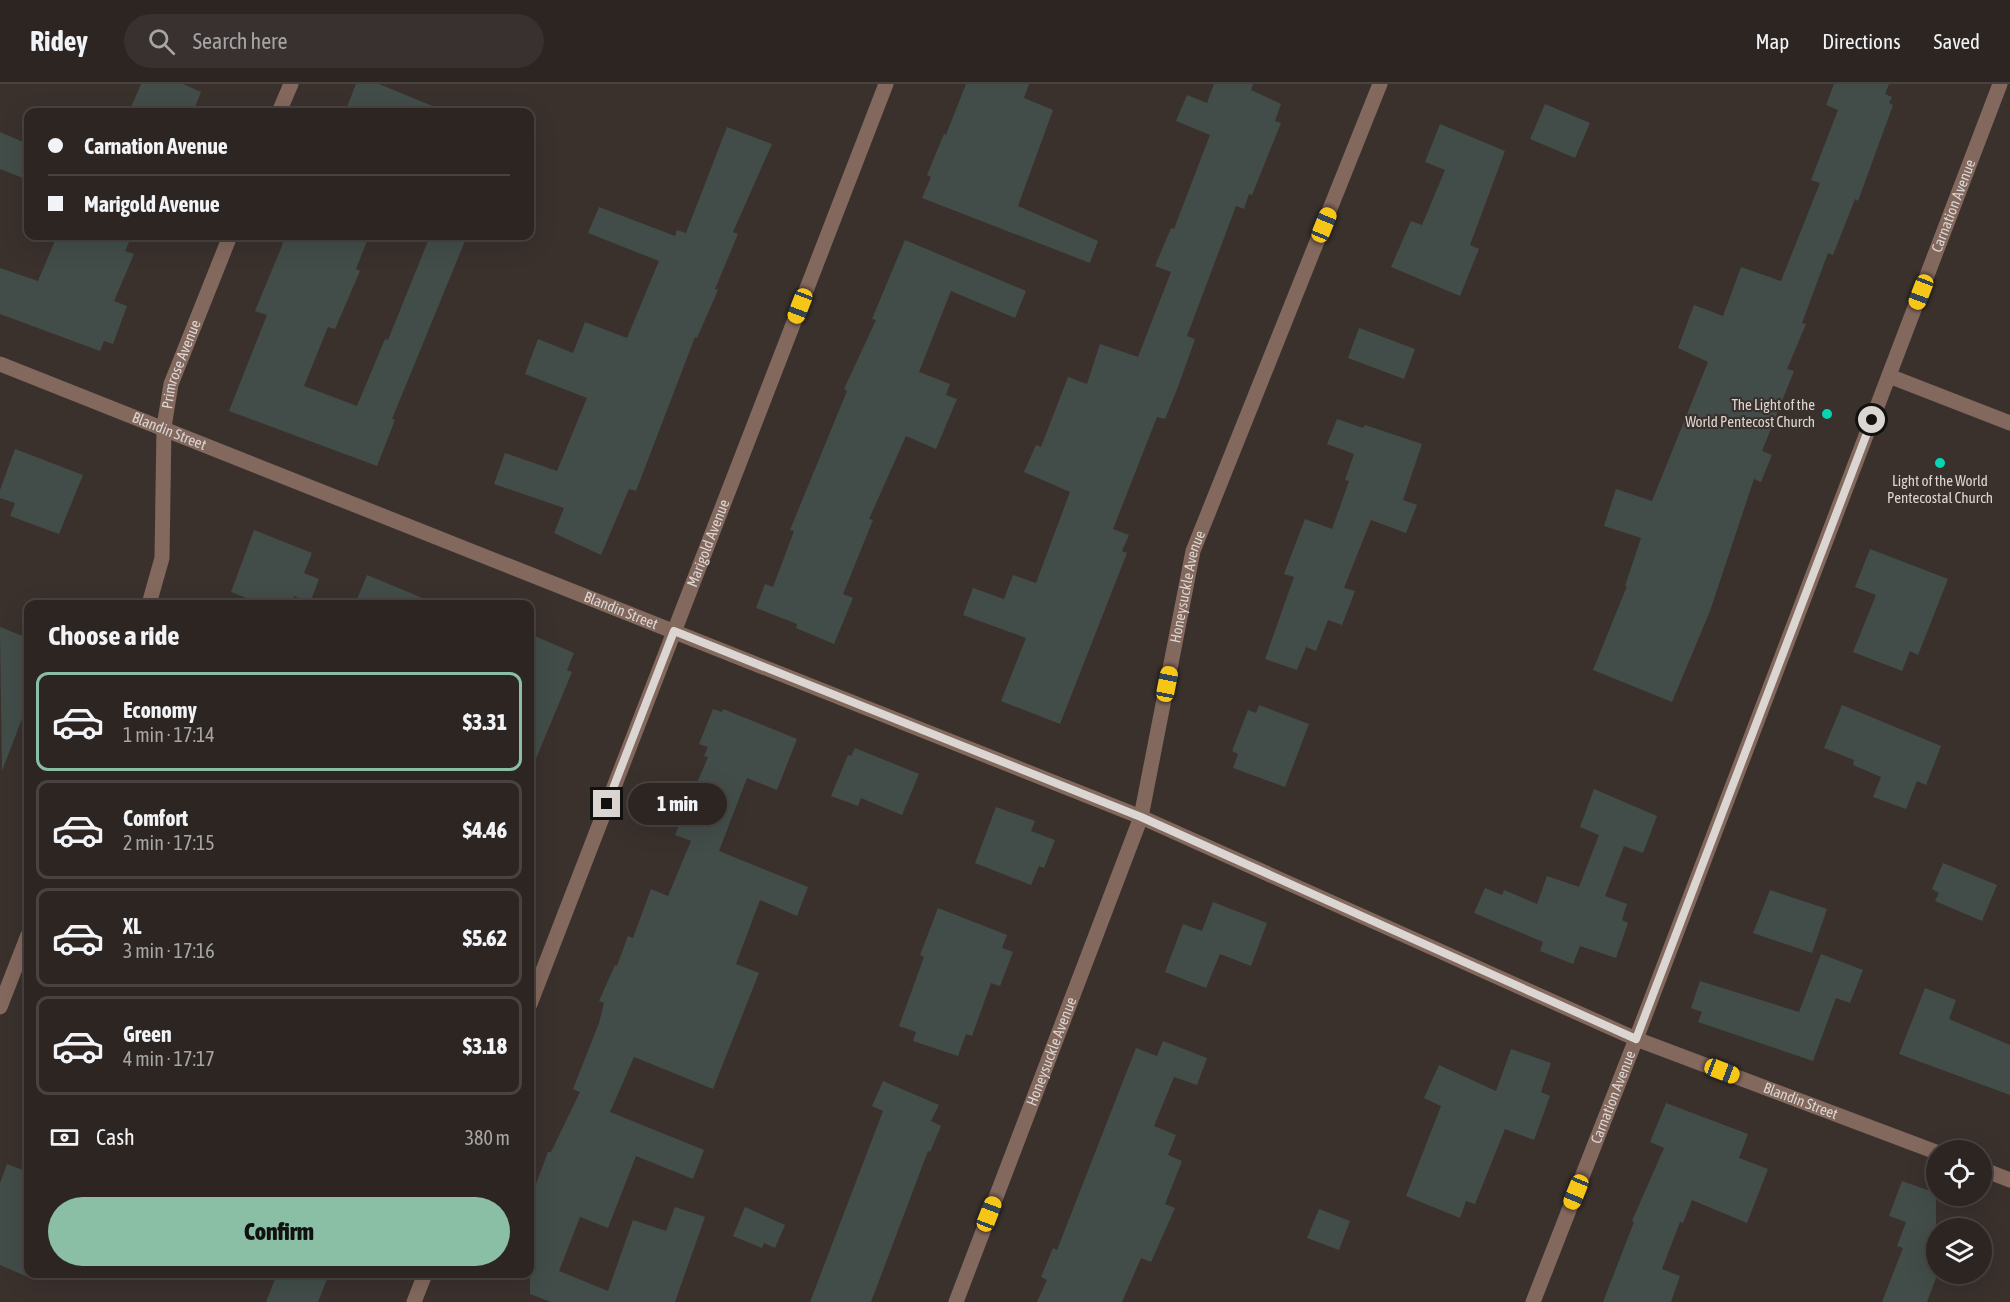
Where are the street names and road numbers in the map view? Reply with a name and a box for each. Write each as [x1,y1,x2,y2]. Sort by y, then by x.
street label: Carnation Avenue [1928,157,1979,255]
street label: Primrose Avenue [158,317,204,410]
street label: Blandin Street [130,408,209,453]
street label: Marigold Avenue [683,497,733,589]
street label: Honeysuckle Avenue [1166,528,1208,644]
street label: Blandin Street [582,588,661,632]
street label: Honeysuckle Avenue [1023,995,1080,1108]
street label: Carnation Avenue [1587,1048,1639,1146]
street label: Blandin Street [1761,1079,1840,1122]

